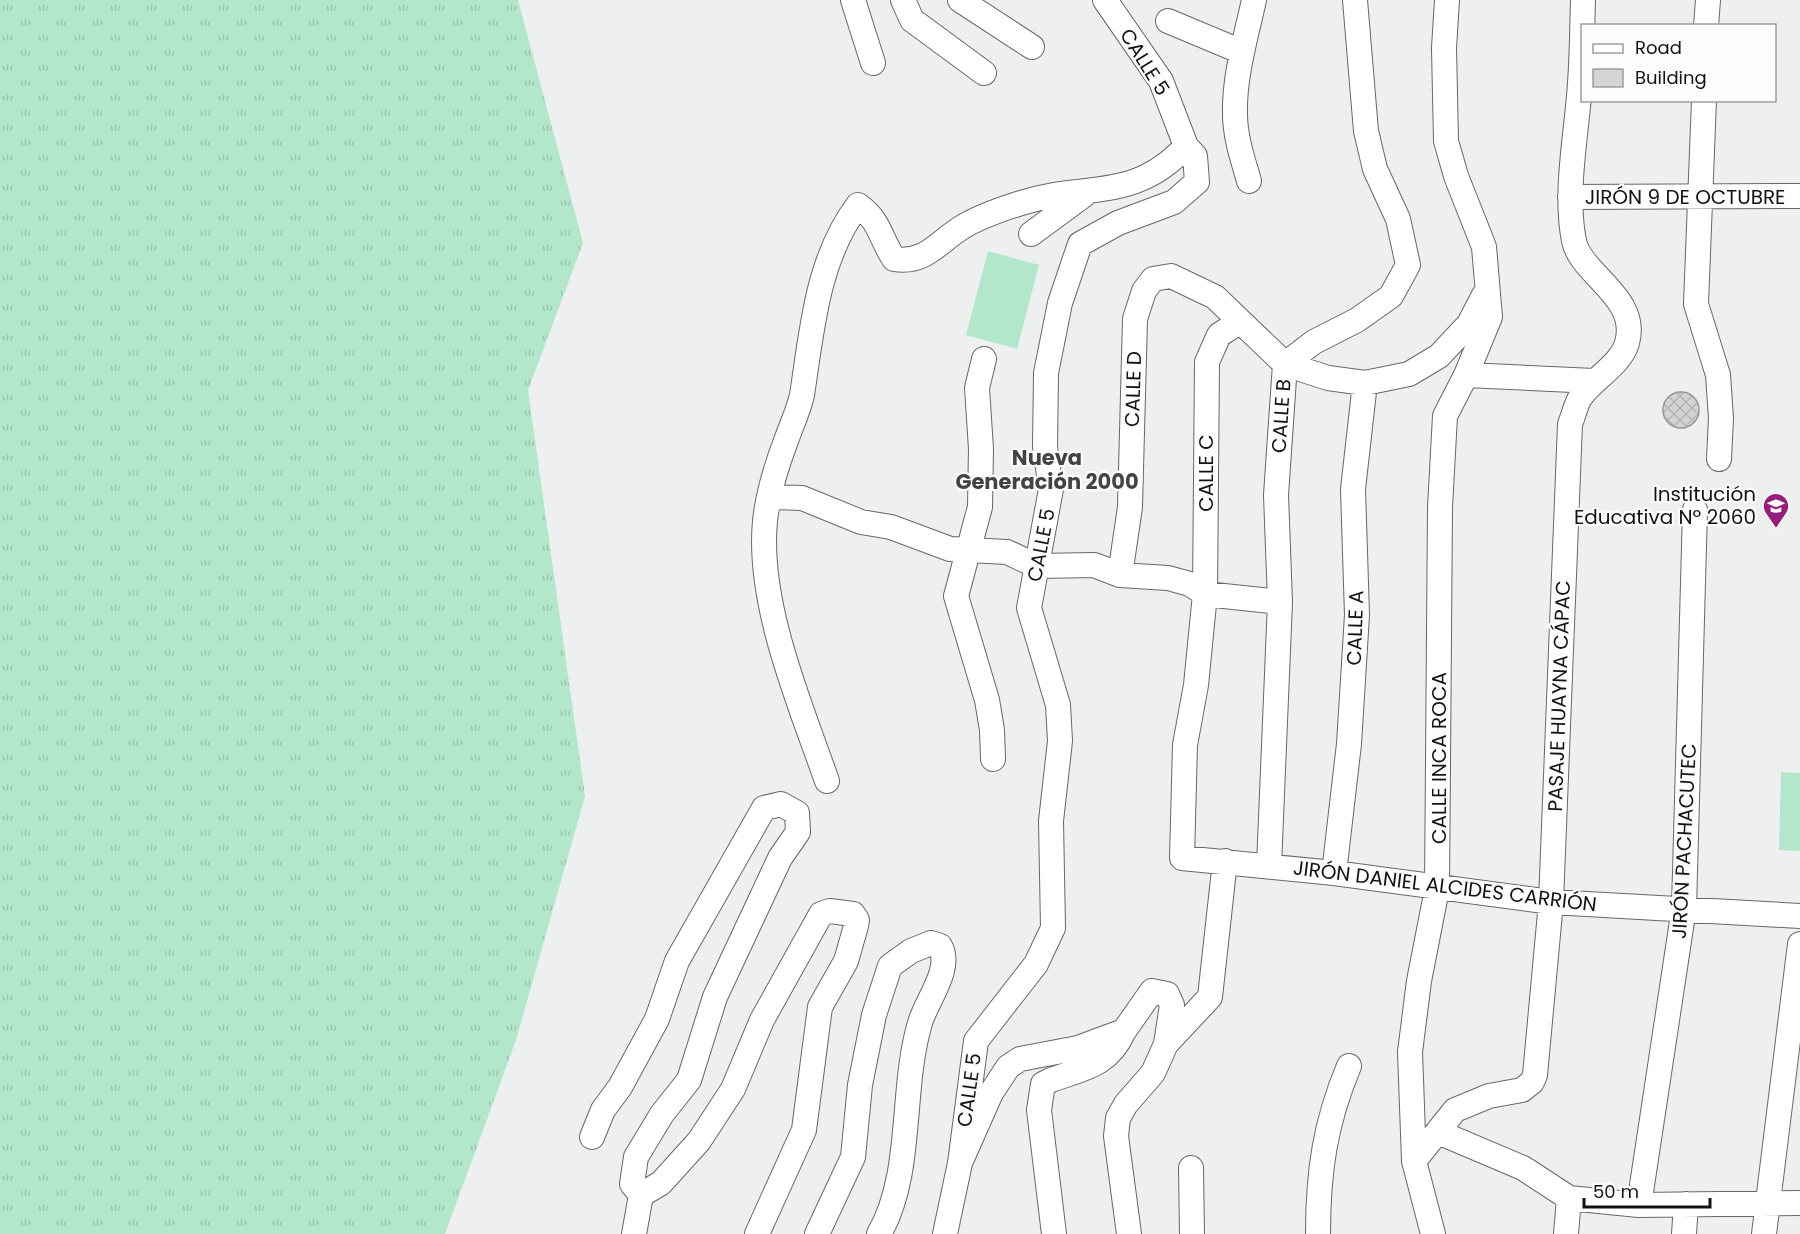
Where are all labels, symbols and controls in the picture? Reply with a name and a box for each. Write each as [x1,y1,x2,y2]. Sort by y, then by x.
street label: CALLE 5 [1113,23,1177,101]
legend [1581,24,1776,102]
text: Road [1635,35,1682,60]
text: Building [1635,65,1707,90]
street label: JIRÓN 9 DE OCTUBRE [1585,183,1785,211]
street label: CALLE D [1118,351,1148,427]
street label: CALLE B [1264,378,1298,454]
street label: CALLE C [1192,434,1220,512]
district label: Nueva Generación 2000 [955,443,1139,496]
place label: Institución Educativa Nº 2060 [1574,480,1756,531]
school or university icon: Institución Educativa Nº 2060 [1761,491,1791,529]
street label: CALLE 5 [1020,506,1062,584]
street label: PASAJE HUAYNA CÁPAC [1541,580,1577,812]
street label: CALLE A [1340,590,1370,666]
street label: CALLE INCA ROCA [1425,672,1453,844]
street label: JIRÓN PACHACUTEC [1665,742,1703,940]
street label: JIRÓN DANIEL ALCIDES CARRIÓN [1292,853,1598,919]
street label: CALLE 5 [950,1051,988,1129]
scale bar [1584,1171,1710,1209]
text: 50 m [1593,1179,1639,1204]

